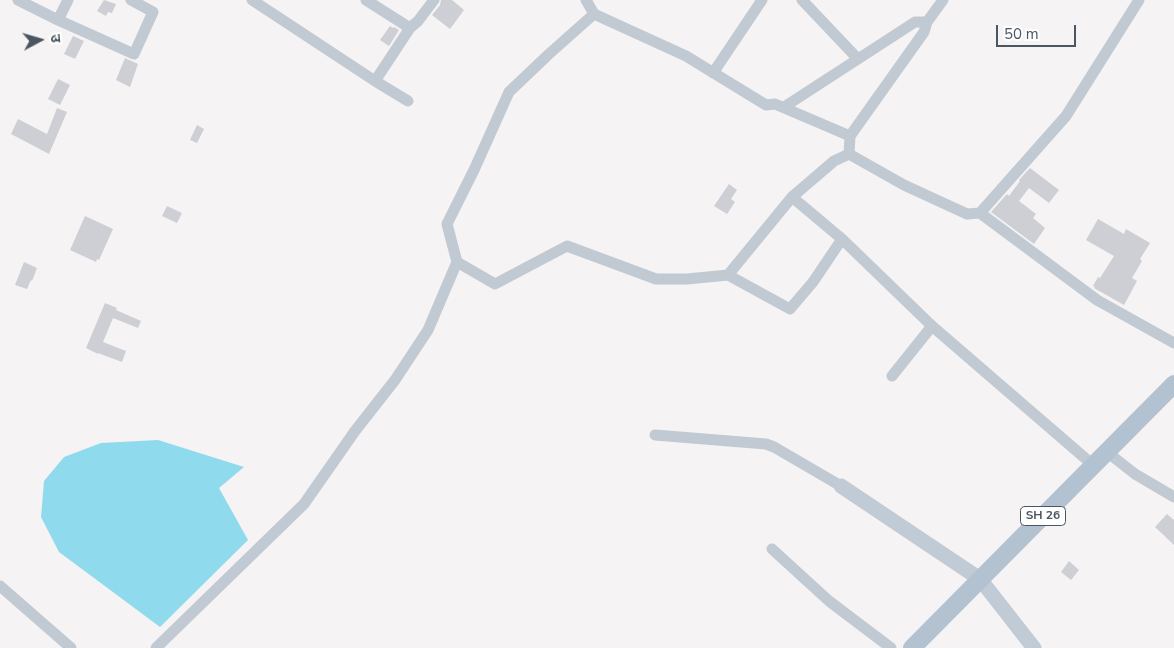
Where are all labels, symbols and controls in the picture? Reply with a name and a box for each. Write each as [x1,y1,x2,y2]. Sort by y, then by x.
north arrow [15,15,65,65]
scale bar [999,15,1079,47]
text: 50 m [1004,24,1039,44]
text: उ [46,33,65,43]
road number: SH 26 [1020,506,1066,526]

